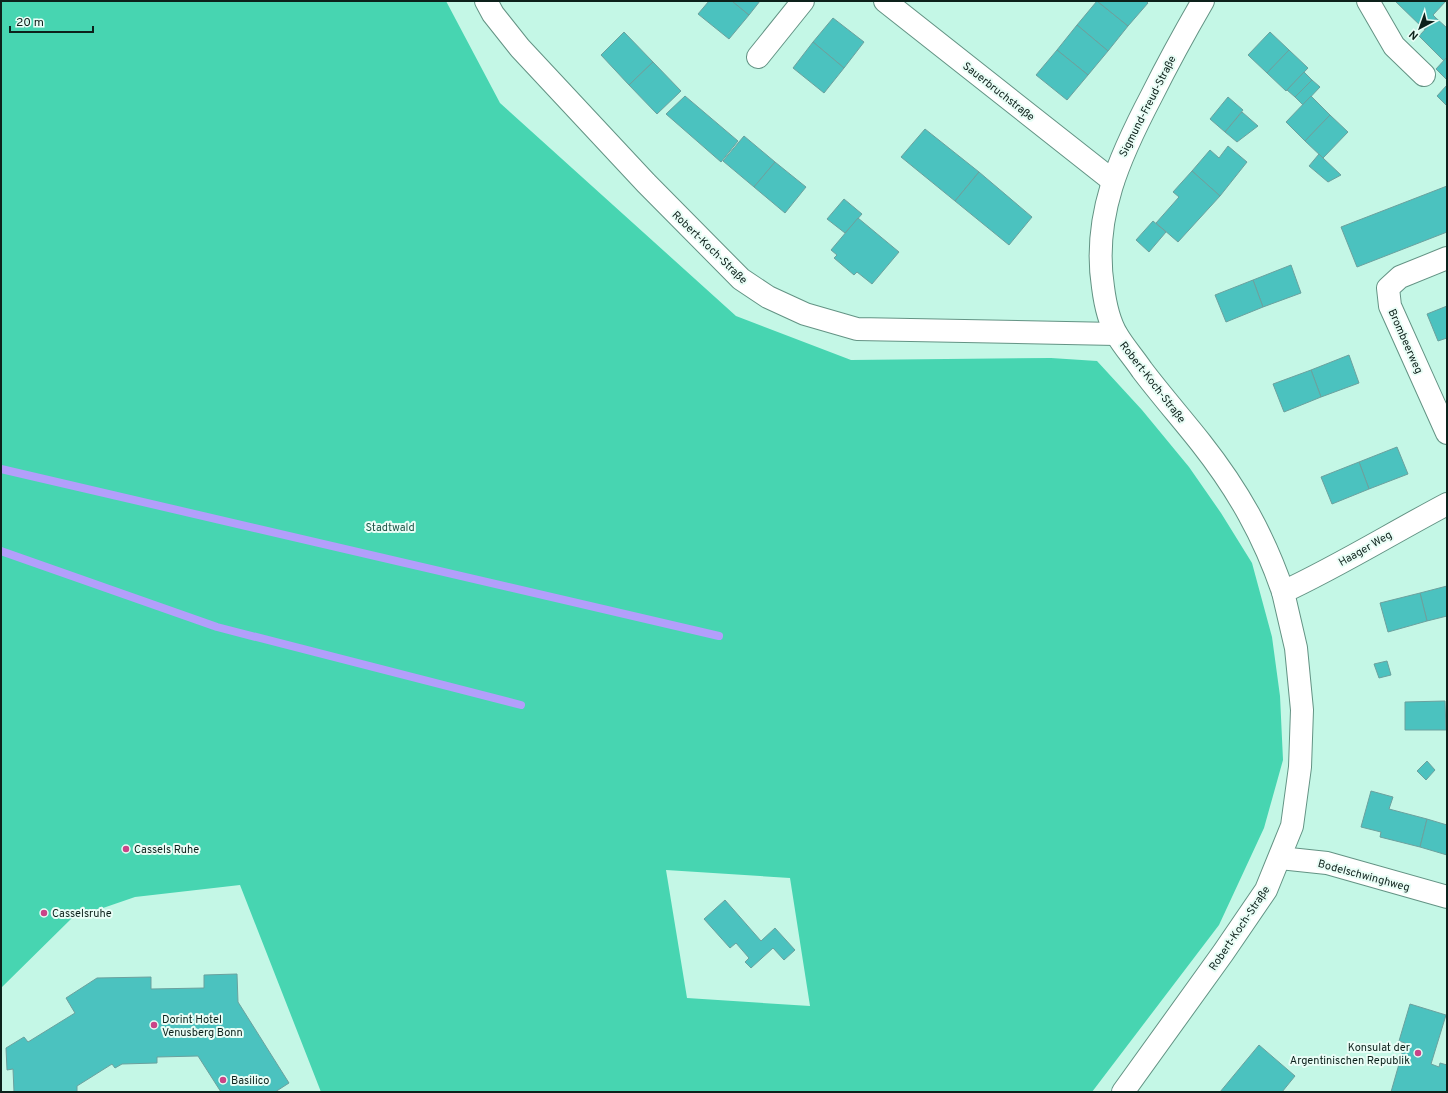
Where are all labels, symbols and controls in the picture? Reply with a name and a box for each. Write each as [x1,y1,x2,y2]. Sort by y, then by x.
scale bar [10,8,93,34]
north arrow [1400,8,1440,48]
text: 20 m [16,15,44,31]
text: N [1407,27,1422,43]
street label: Sigmund-Freud-Straße [1116,53,1180,160]
street label: Sauerbruchstraße [960,59,1037,124]
street label: Robert-Koch-Straße [669,208,750,287]
street label: Brombeerweg [1385,307,1426,376]
street label: Robert-Koch-Straße [1116,339,1188,426]
park label: Stadtwald [365,521,415,535]
street label: Haager Weg [1336,528,1395,570]
place label: Cassels Ruhe [134,843,199,857]
marker: Cassels Ruhe [121,844,131,854]
street label: Bodelschwinghweg [1316,857,1411,895]
street label: Robert-Koch-Straße [1206,883,1273,974]
place label: Casselsruhe [52,907,112,921]
marker: Casselsruhe [39,908,49,918]
place label: Dorint Hotel Venusberg Bonn [162,1013,243,1040]
marker: Dorint Hotel Venusberg Bonn [149,1020,159,1030]
place label: Konsulat der Argentinischen Republik [1290,1041,1411,1068]
marker: Konsulat der Argentinischen Republik [1413,1048,1423,1058]
place label: Basilico [231,1074,269,1088]
marker: Basilico [218,1075,228,1085]

